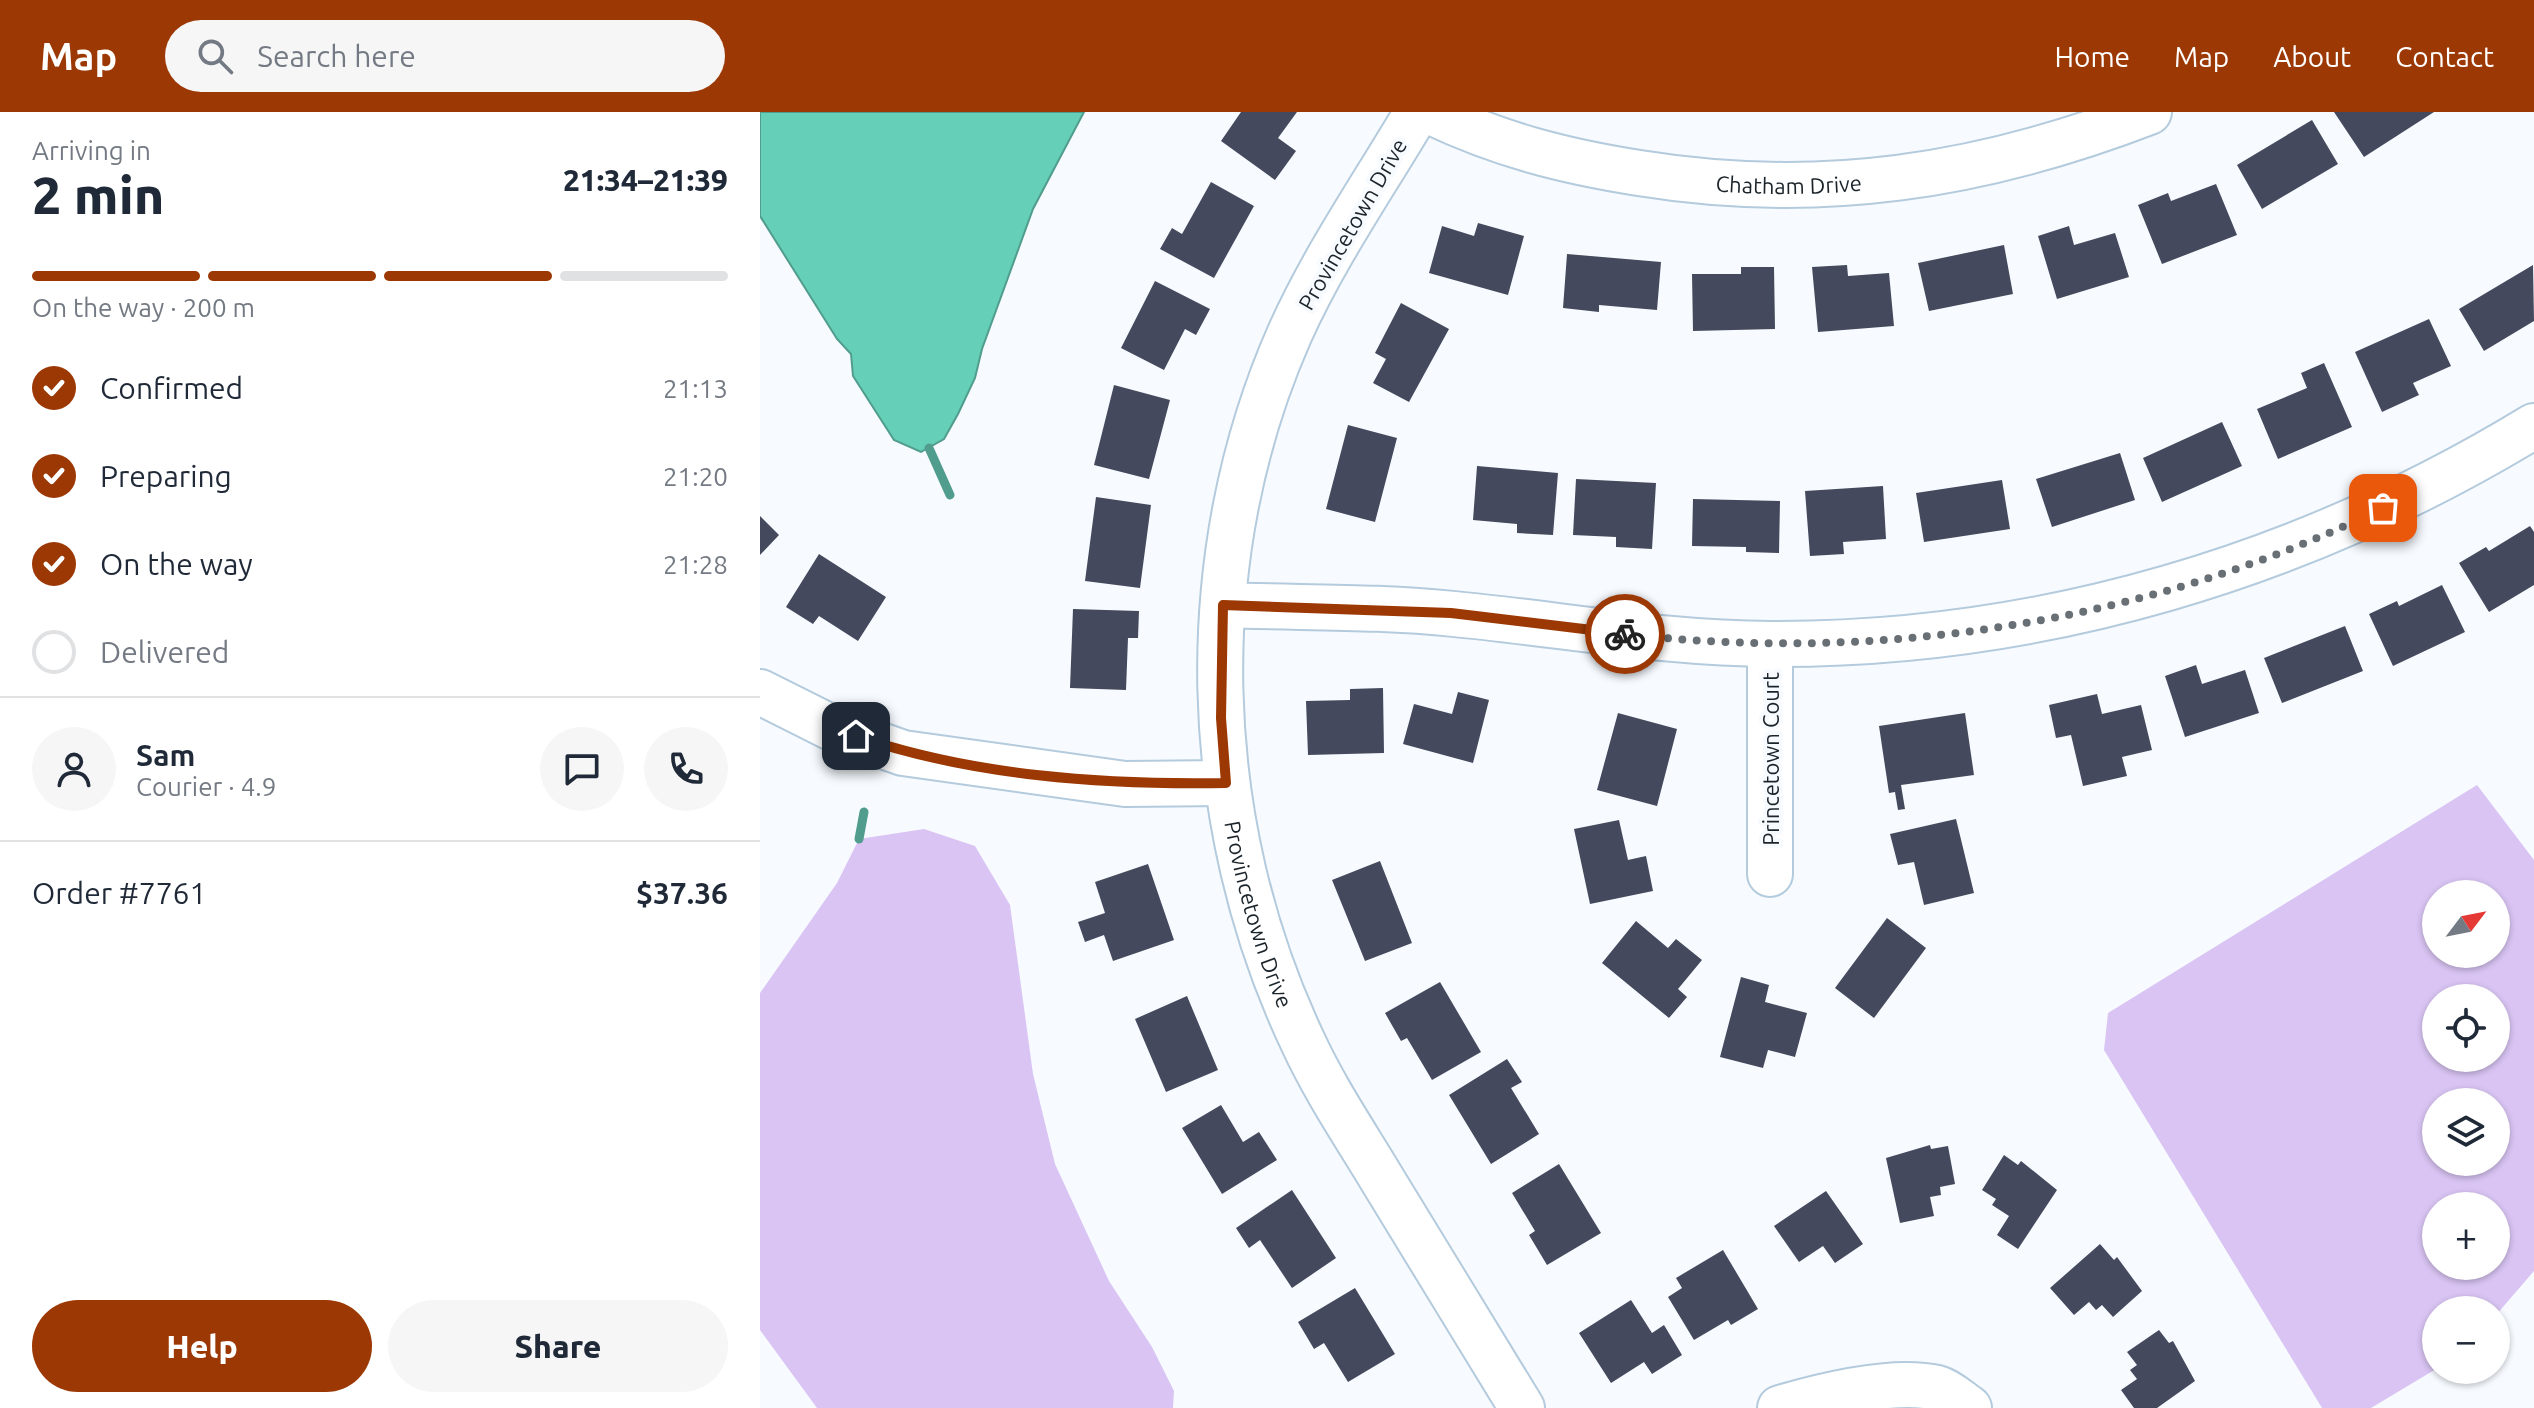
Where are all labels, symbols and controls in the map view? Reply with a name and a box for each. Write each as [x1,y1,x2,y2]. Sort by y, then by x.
search box [165,20,725,92]
icon: search [193,34,237,78]
text: Map [40,35,117,77]
text: Search here [257,39,416,73]
text: Home [2055,41,2130,72]
text: Map [2174,41,2229,72]
text: About [2273,41,2351,72]
text: Contact [2395,41,2494,72]
street label: Provincetown Drive [1293,134,1411,314]
text: Arriving in [32,136,151,165]
text: 21:34–21:39 [563,163,728,197]
text: 2 min [32,166,164,224]
street label: Chatham Drive [1715,169,1863,198]
text: On the way · 200 m [32,293,255,322]
icon: check [32,366,76,410]
text: Confirmed [100,371,243,405]
text: 21:13 [663,374,728,403]
icon: check [32,454,76,498]
text: Preparing [100,459,232,493]
text: 21:20 [663,462,728,491]
pin [2349,474,2417,542]
icon: bag [2361,486,2405,530]
icon: check [32,542,76,586]
text: On the way [100,547,253,581]
text: 21:28 [663,550,728,579]
courier [1585,594,1665,674]
icon: bike [1603,612,1647,656]
text: Delivered [100,635,229,669]
street label: Princetown Court [1758,672,1783,846]
pin [822,702,890,770]
icon: home [834,714,878,758]
button: person [32,727,116,811]
button: chat [540,727,624,811]
button: phone [644,727,728,811]
text: Sam [136,738,195,772]
text: Courier · 4.9 [136,772,276,801]
street label: Provincetown Drive [1221,819,1299,1011]
text: Order #7761 [32,876,206,910]
text: $37.36 [636,876,728,910]
north arrow [2422,880,2510,968]
map controls [2422,880,2510,1384]
button: locate [2422,984,2510,1072]
button: layers [2422,1088,2510,1176]
button: + [2422,1192,2510,1280]
button: − [2422,1296,2510,1384]
button: Help [32,1300,372,1392]
button: Share [388,1300,728,1392]

